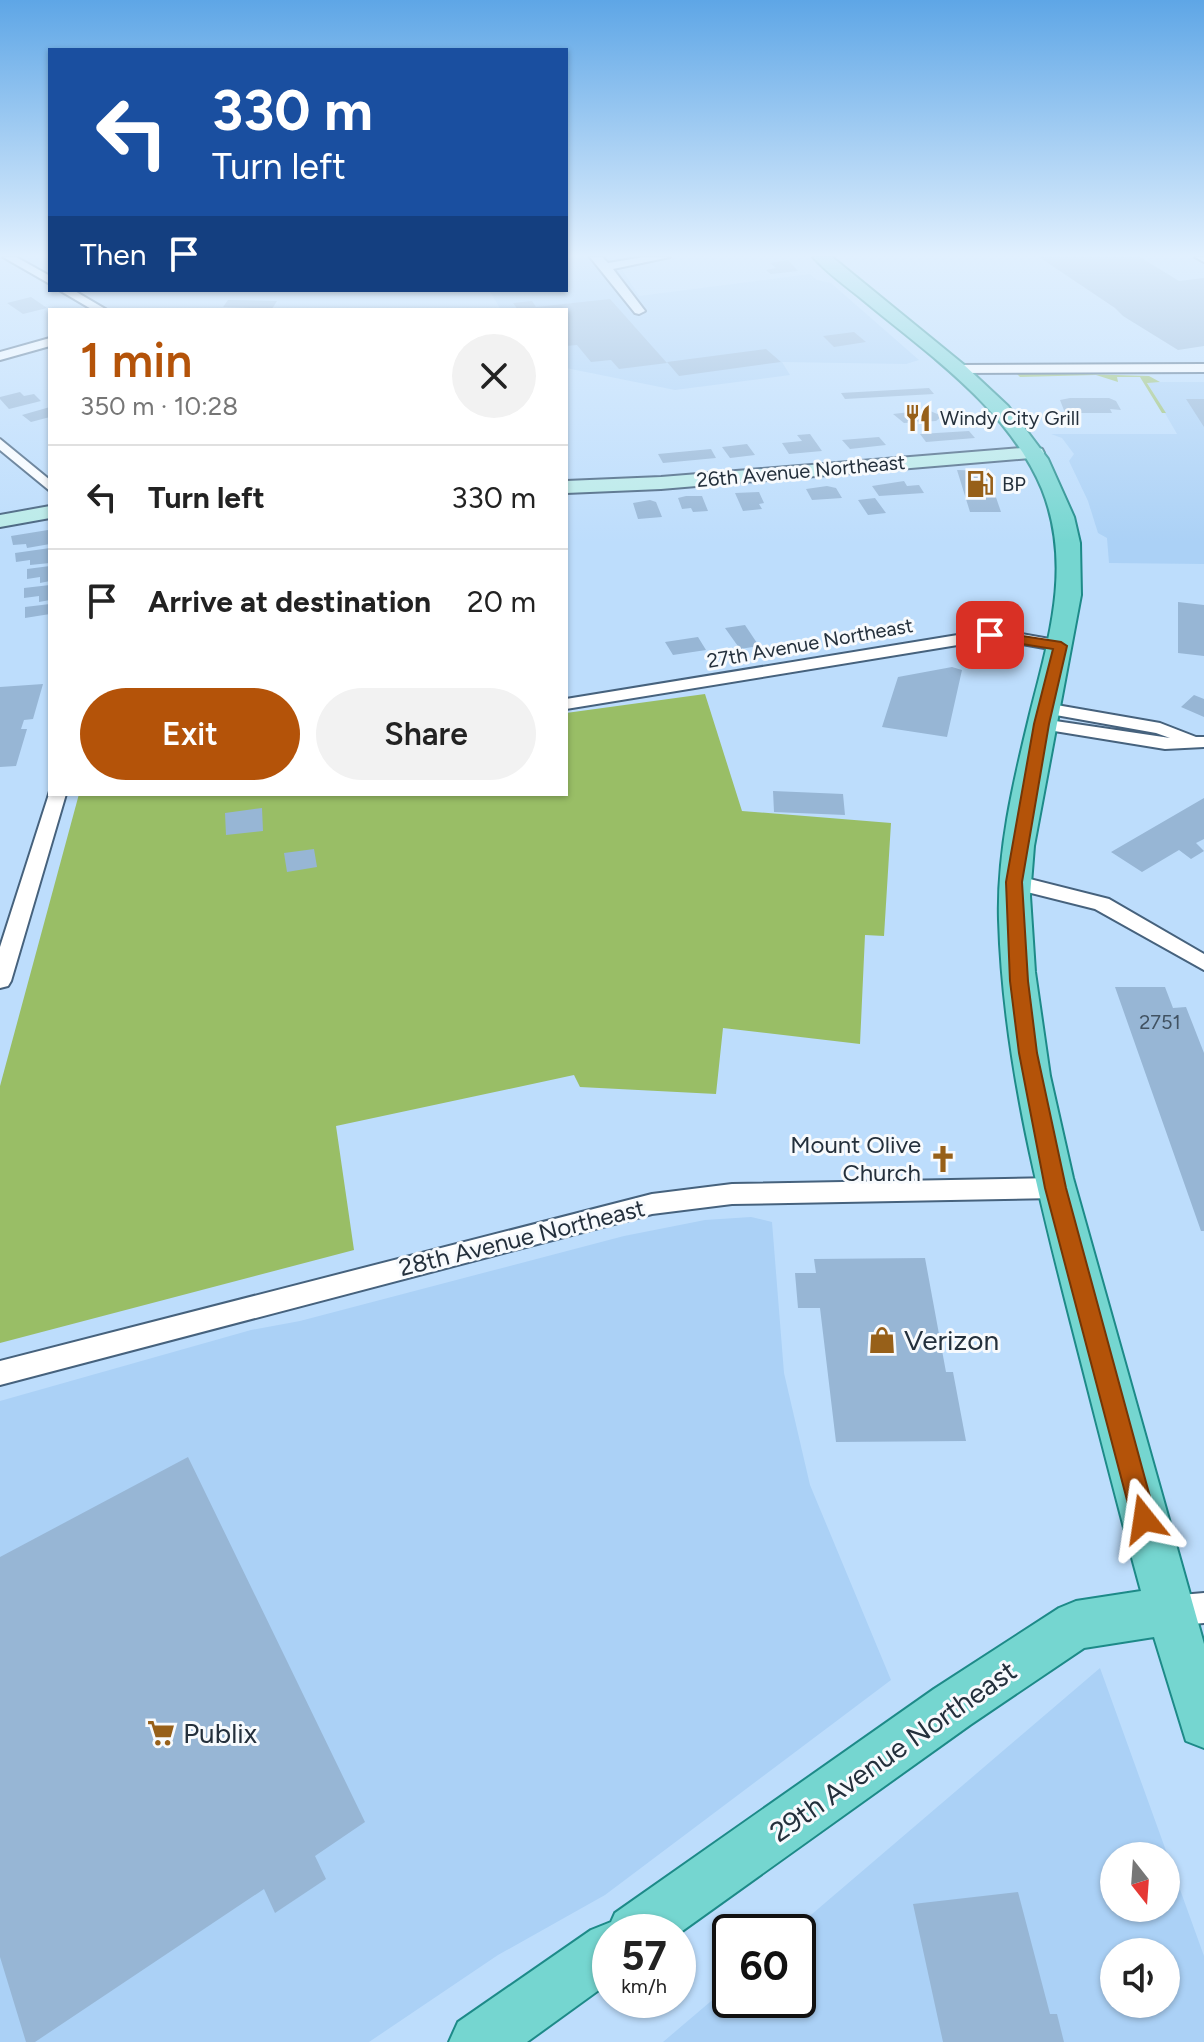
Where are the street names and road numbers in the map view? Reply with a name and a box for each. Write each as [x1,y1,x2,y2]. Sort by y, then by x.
street label: 26th Avenue Northeast [696,450,906,492]
street label: 27th Avenue Northeast [705,613,915,673]
street label: 28th Avenue Northeast [396,1193,648,1282]
street label: 29th Avenue Northeast [763,1653,1023,1849]

